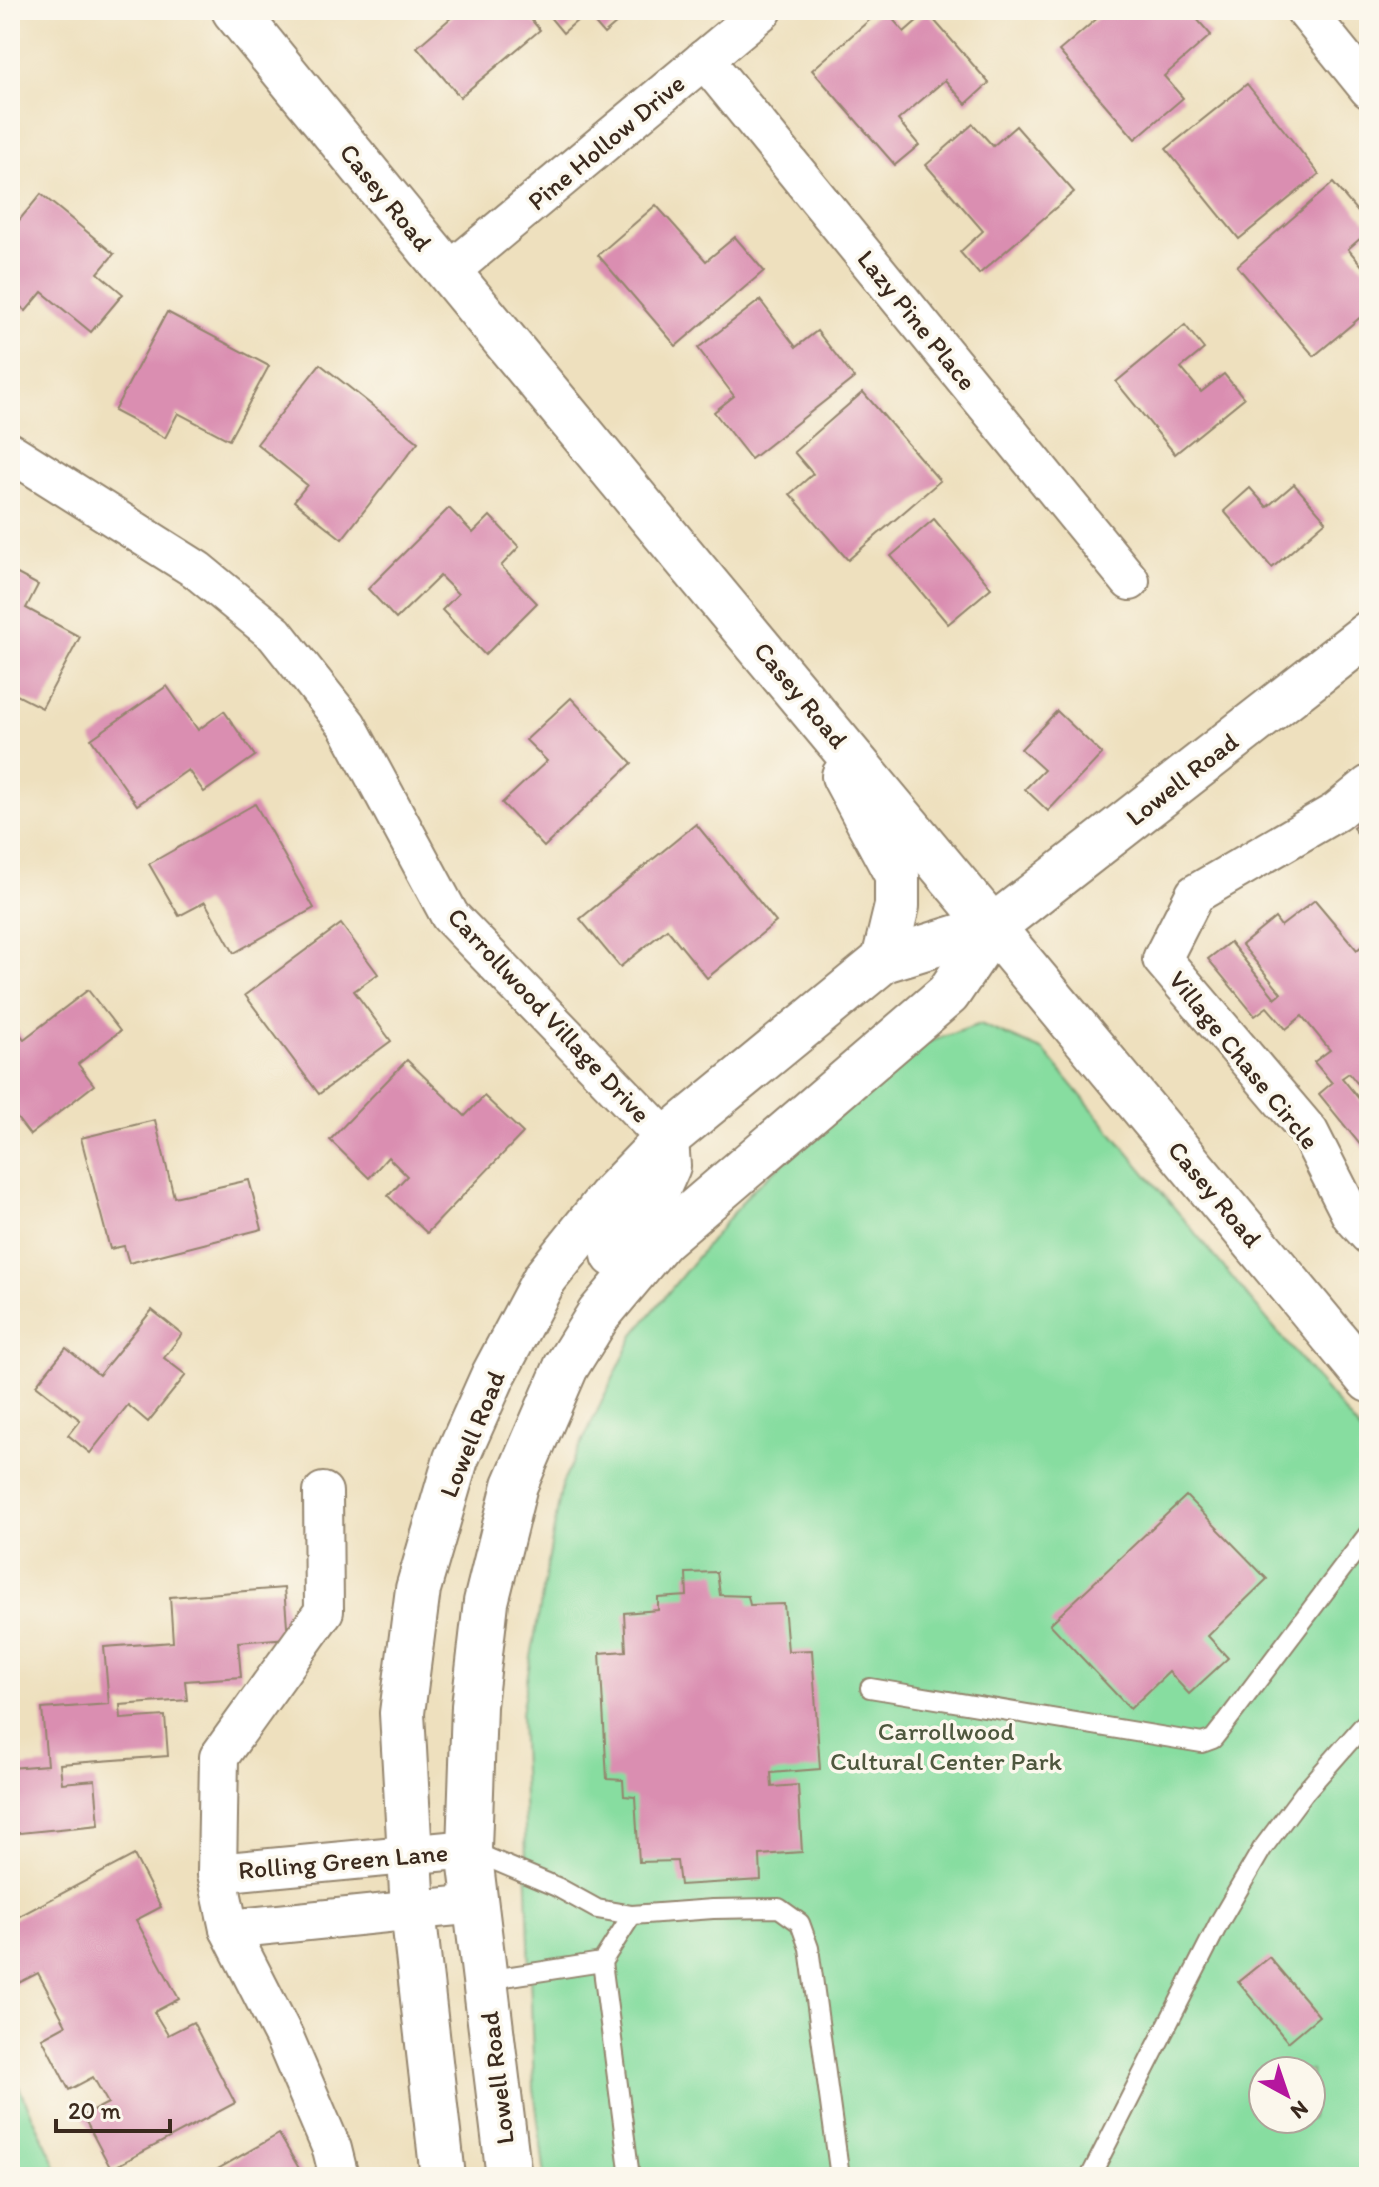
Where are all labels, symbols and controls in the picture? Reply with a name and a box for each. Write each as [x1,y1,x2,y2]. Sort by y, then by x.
street label: Pine Hollow Drive [521,67,691,217]
street label: Casey Road [333,137,439,257]
street label: Lazy Pine Place [851,243,983,397]
street label: Casey Road [747,635,855,755]
street label: Lowell Road [1119,725,1245,833]
street label: Carrollwood Village Drive [441,901,657,1129]
street label: Village Chase Circle [1162,964,1326,1156]
street label: Casey Road [1161,1134,1269,1254]
street label: Lowell Road [432,1365,512,1502]
park label: Carrollwood Cultural Center Park [830,1715,1063,1777]
street label: Rolling Green Lane [237,1836,449,1886]
street label: Lowell Road [473,2009,521,2146]
north arrow [1247,2055,1327,2135]
scale bar [56,2083,170,2133]
text: N [1285,2095,1314,2125]
text: 20 m [68,2096,121,2125]

